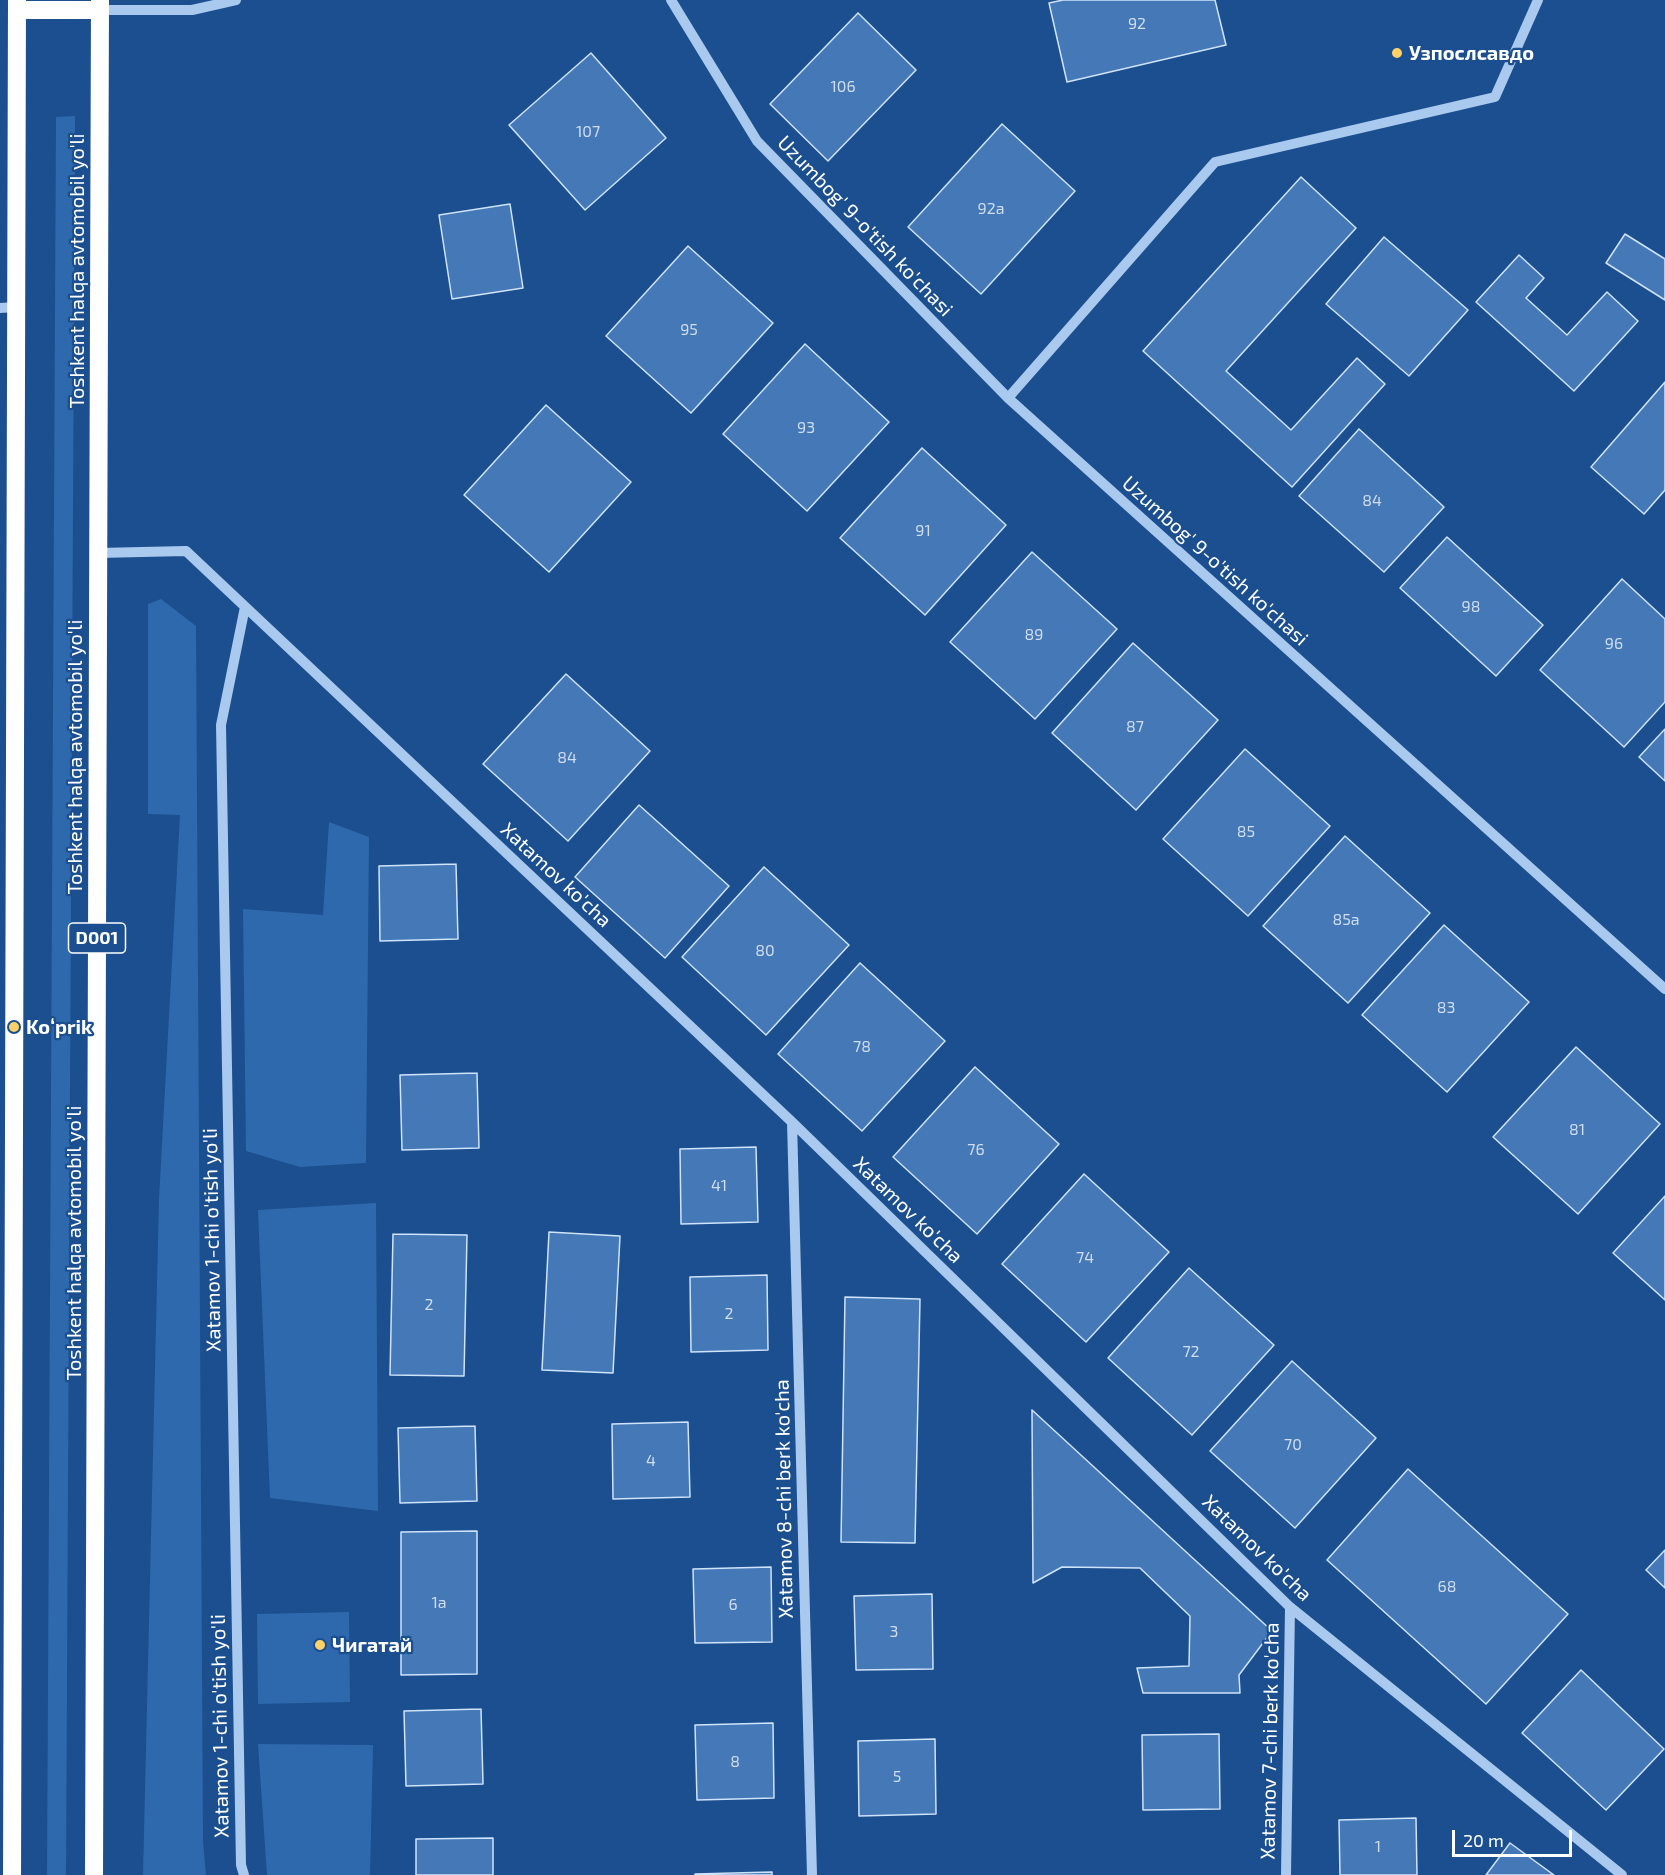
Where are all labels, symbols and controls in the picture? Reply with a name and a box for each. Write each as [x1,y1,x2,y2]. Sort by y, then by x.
house number: 92 [1128,14,1146,34]
place label: Узпослсавдо [1409,41,1534,65]
marker: Узпослсавдо [1390,46,1404,60]
house number: 106 [830,77,856,97]
house number: 107 [576,122,600,142]
street label: Uzumbog' 9-o'tish ko'chasi [772,131,958,321]
street label: Toshkent halqa avtomobil yo'li [65,134,89,408]
house number: 92a [978,199,1004,219]
house number: 95 [680,320,698,340]
house number: 93 [797,418,815,438]
street label: Uzumbog' 9-o'tish ko'chasi [1117,471,1313,651]
house number: 84 [1362,491,1382,511]
house number: 91 [915,521,931,541]
house number: 98 [1462,597,1480,617]
street label: Toshkent halqa avtomobil yo'li [63,620,87,894]
house number: 89 [1025,625,1043,645]
house number: 96 [1605,634,1623,654]
house number: 87 [1126,717,1144,737]
house number: 84 [557,748,577,768]
street label: Xatamov ko'cha [496,818,616,932]
house number: 85 [1237,822,1255,842]
house number: 85a [1332,910,1360,930]
road number: D001 [68,923,126,953]
house number: 80 [755,941,775,961]
house number: 83 [1437,998,1455,1018]
place label: Koʻprik [26,1015,92,1039]
marker: Koʻprik [7,1020,21,1034]
house number: 78 [853,1037,871,1057]
street label: Toshkent halqa avtomobil yo'li [62,1106,86,1380]
house number: 81 [1569,1120,1585,1140]
street label: Xatamov 1-chi o'tish yo'li [198,1128,226,1352]
house number: 76 [967,1140,985,1160]
street label: Xatamov ko'cha [848,1152,968,1268]
house number: 41 [711,1176,727,1196]
house number: 74 [1076,1248,1094,1268]
house number: 2 [425,1295,433,1315]
house number: 2 [725,1304,733,1324]
house number: 72 [1182,1342,1200,1362]
street label: Xatamov 8-chi berk ko'cha [770,1379,798,1619]
house number: 70 [1284,1435,1302,1455]
house number: 4 [646,1451,656,1471]
street label: Xatamov ko'cha [1197,1490,1317,1606]
house number: 68 [1438,1577,1456,1597]
house number: 1а [431,1593,447,1613]
house number: 6 [728,1595,738,1615]
street label: Xatamov 1-chi o'tish yo'li [206,1614,234,1838]
house number: 3 [890,1622,898,1642]
street label: Xatamov 7-chi berk ko'cha [1256,1622,1284,1860]
place label: Чигатай [332,1633,412,1657]
marker: Чигатай [313,1638,327,1652]
house number: 8 [730,1752,740,1772]
house number: 5 [893,1767,901,1787]
scale bar [1455,1818,1575,1856]
text: 20 m [1463,1829,1504,1851]
house number: 1 [1375,1837,1381,1857]

